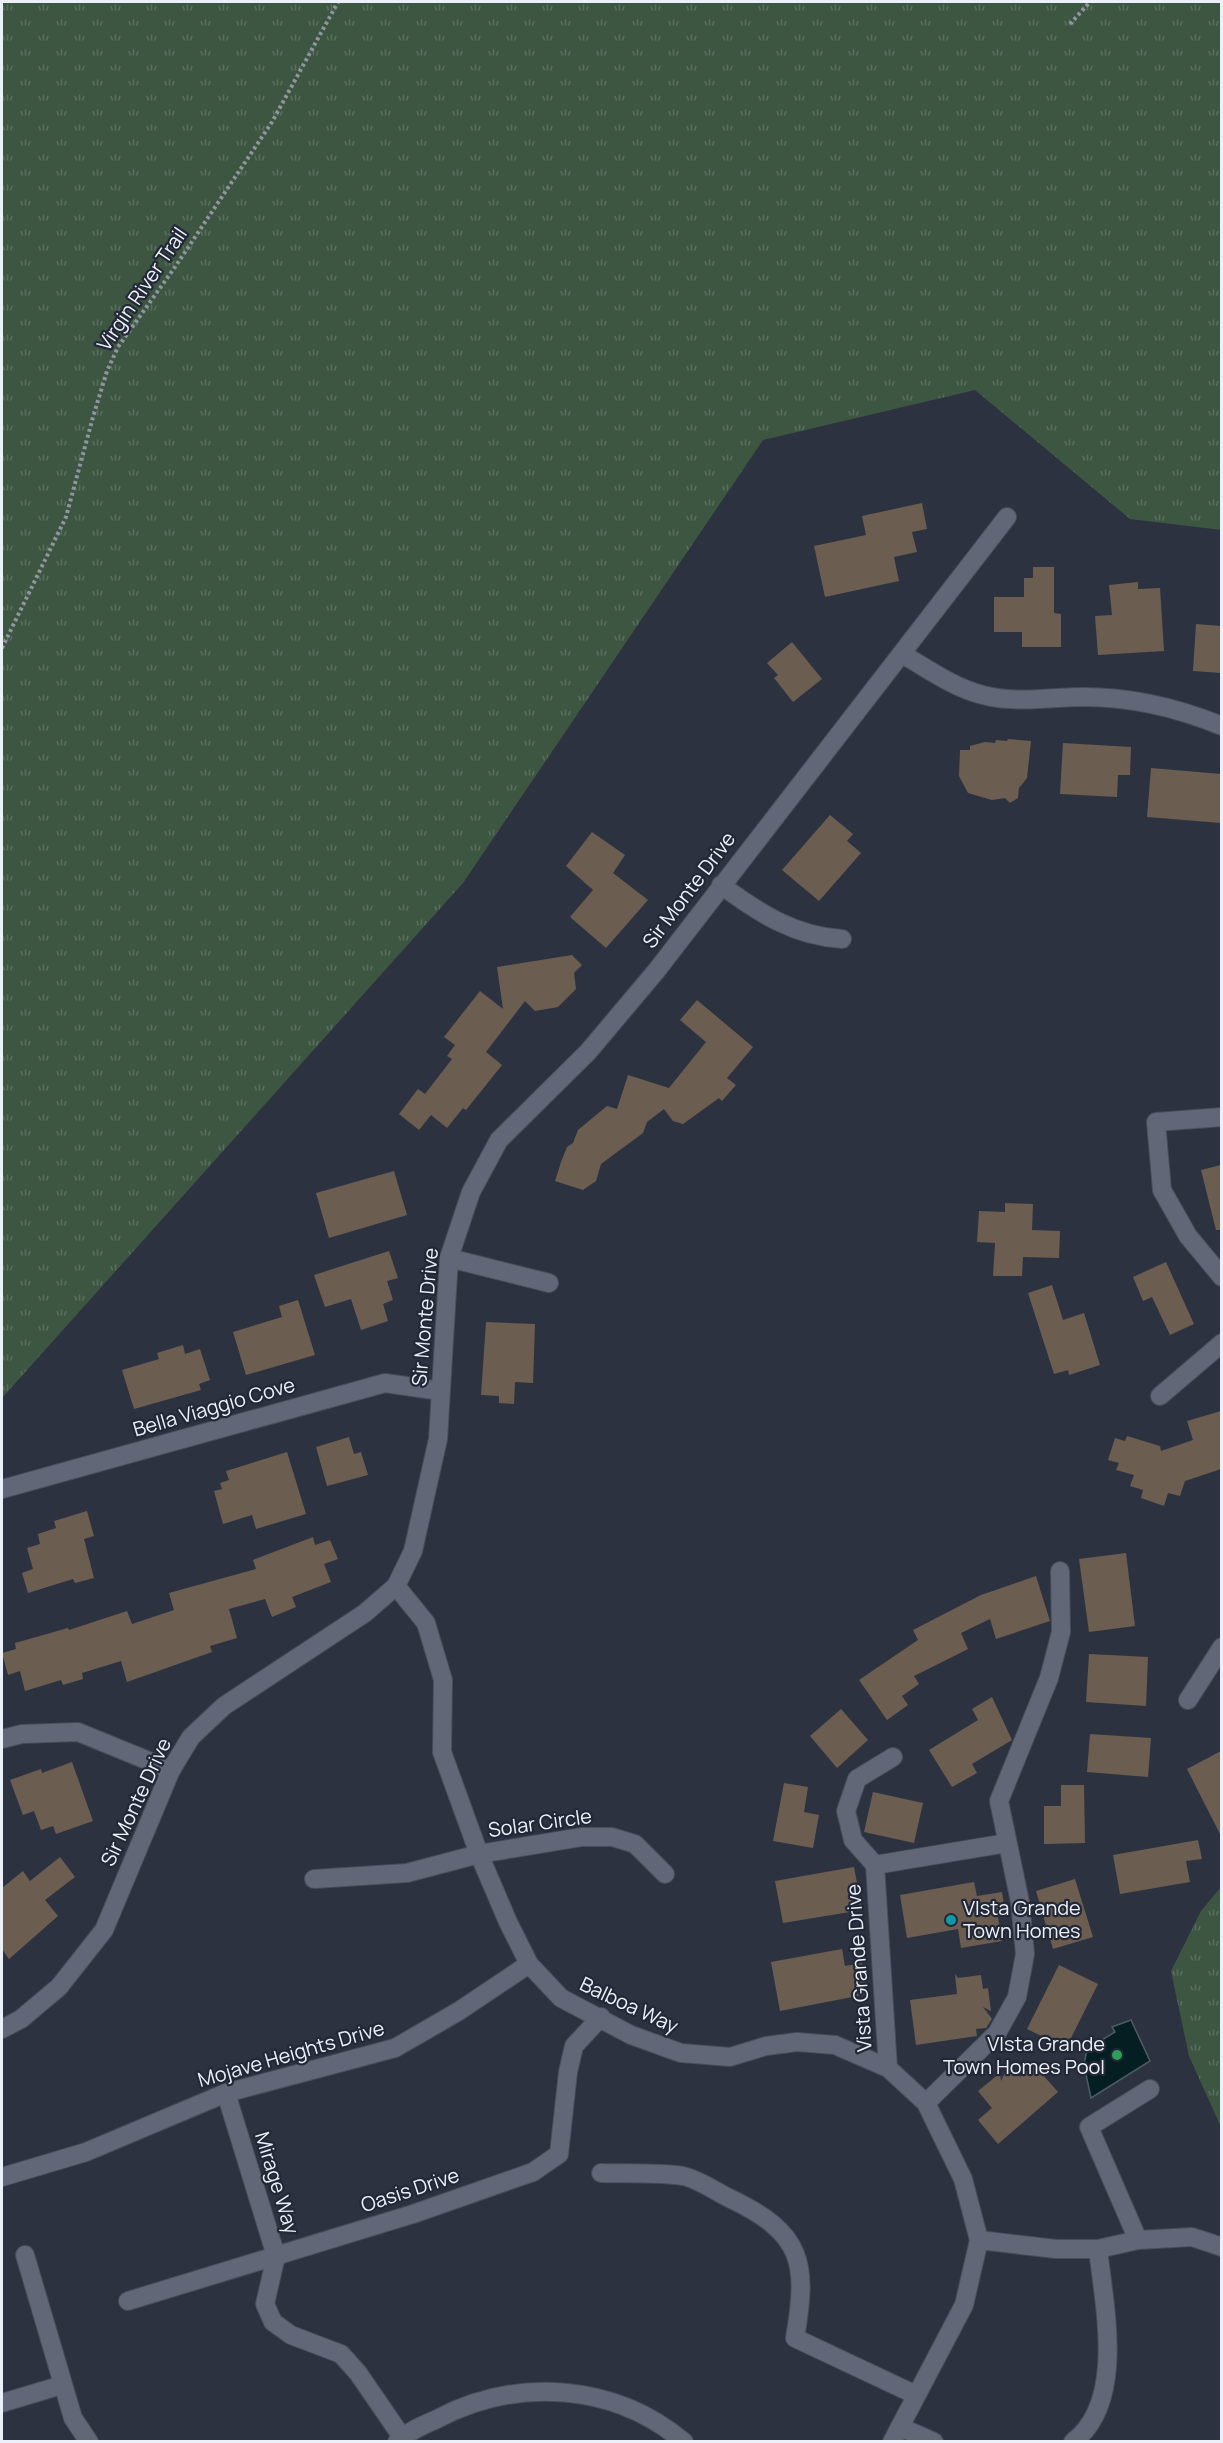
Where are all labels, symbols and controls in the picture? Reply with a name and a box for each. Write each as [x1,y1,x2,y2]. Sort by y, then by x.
street label: Virgin River Trail [90,222,193,356]
street label: Sir Monte Drive [636,826,741,953]
street label: Sir Monte Drive [405,1247,444,1387]
street label: Bella Viaggio Cove [130,1370,298,1443]
street label: Sir Monte Drive [94,1733,177,1870]
street label: Solar Circle [486,1802,593,1843]
street label: Vista Grande Drive [839,1883,878,2053]
place label: VIsta Grande Town Homes [963,1894,1081,1944]
marker: VIsta Grande Town Homes [944,1913,958,1927]
street label: Balboa Way [576,1970,683,2039]
street label: Mojave Heights Drive [194,2014,387,2093]
place label: VIsta Grande Town Homes Pool [943,2030,1105,2080]
marker: VIsta Grande Town Homes Pool [1110,2048,1124,2062]
street label: Mirage Way [249,2128,306,2238]
street label: Oasis Drive [357,2161,463,2218]

